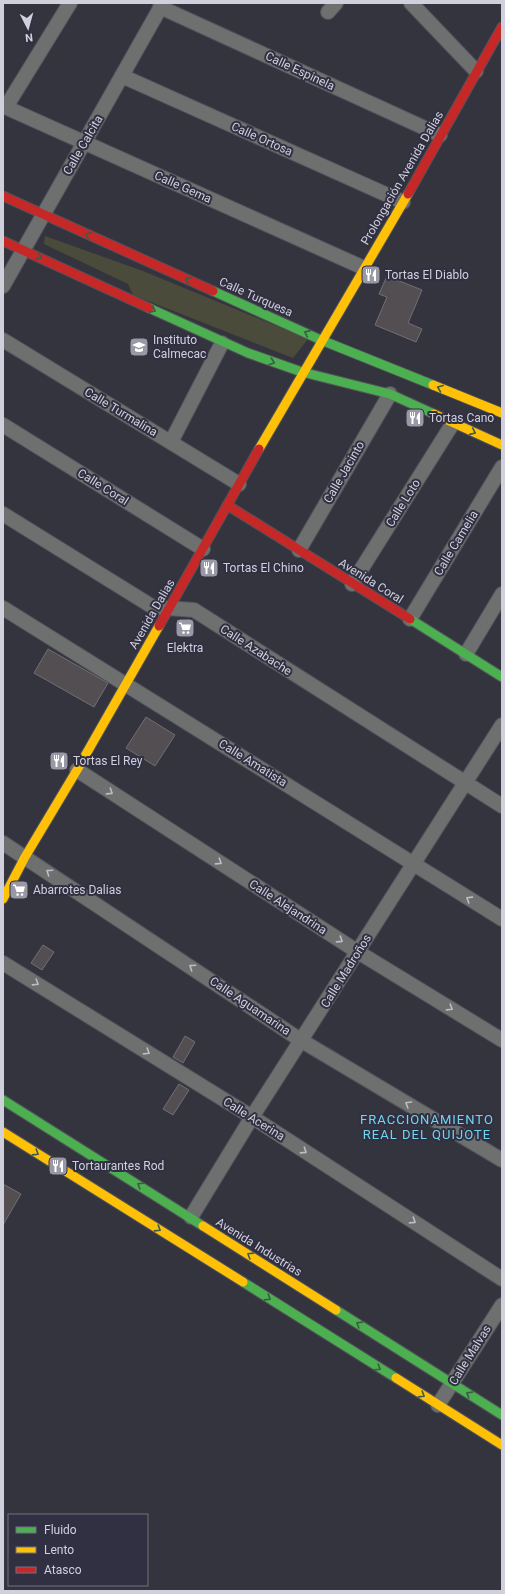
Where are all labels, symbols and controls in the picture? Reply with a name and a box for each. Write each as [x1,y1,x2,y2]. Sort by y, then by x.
north arrow [8,8,48,48]
text: N [24,31,34,44]
street label: Calle Espinela [263,49,337,93]
street label: Prolongación Avenida Dalias [358,109,446,247]
street label: Calle Calcita [60,113,106,177]
street label: Calle Ortosa [229,119,295,159]
street label: Calle Gema [152,168,214,206]
one-way arrow [84,232,92,240]
one-way arrow [34,252,42,260]
restaurant icon: Tortas El Diablo [360,264,382,286]
place label: Tortas El Diablo [385,268,469,282]
street label: Calle Turquesa [217,275,295,319]
one-way arrow [185,277,193,285]
one-way arrow [149,305,156,313]
one-way arrow [303,330,311,338]
place label: Instituto Calmecac [153,333,206,361]
school or university icon: Instituto Calmecac [128,336,150,358]
one-way arrow [268,357,275,366]
street label: Calle Turmalina [82,385,160,439]
one-way arrow [436,385,444,393]
restaurant icon: Tortas Cano [404,407,426,429]
place label: Tortas Cano [429,411,494,425]
one-way arrow [469,427,477,435]
street label: Calle Jacinto [321,438,367,505]
street label: Calle Coral [75,466,131,508]
street label: Calle Loto [383,476,423,529]
street label: Calle Camelia [431,508,481,578]
street label: Avenida Coral [336,556,406,606]
restaurant icon: Tortas El Chino [198,557,220,579]
place label: Tortas El Chino [223,561,304,575]
street label: Avenida Dalias [126,577,178,651]
supermarket icon: Elektra [174,617,196,639]
street label: Calle Azabache [218,622,294,678]
place label: Elektra [167,641,203,655]
street label: Calle Amatista [216,736,290,790]
restaurant icon: Tortas El Rey [48,750,70,772]
place label: Tortas El Rey [73,754,143,768]
one-way arrow [105,787,112,794]
one-way arrow [215,857,222,865]
one-way arrow [46,869,53,877]
street label: Calle Alejandrina [247,877,329,937]
supermarket icon: Abarrotes Dalias [8,879,30,901]
place label: Abarrotes Dalias [33,883,121,897]
one-way arrow [466,896,473,904]
street label: Calle Madroños [318,932,374,1010]
one-way arrow [336,935,343,943]
one-way arrow [189,965,196,972]
street label: Calle Aguamarina [207,974,293,1038]
one-way arrow [32,978,39,986]
one-way arrow [446,1004,453,1011]
one-way arrow [142,1047,149,1054]
street label: Calle Acerina [221,1094,287,1144]
one-way arrow [405,1101,412,1109]
district label: FRACCIONAMIENTO REAL DEL QUIJOTE [360,1112,494,1142]
one-way arrow [300,1146,307,1154]
one-way arrow [32,1148,39,1155]
restaurant icon: Tortaurantes Rod [47,1155,69,1177]
place label: Tortaurantes Rod [72,1159,164,1173]
one-way arrow [137,1183,144,1190]
street label: Avenida Industrias [213,1215,305,1279]
one-way arrow [409,1217,416,1224]
one-way arrow [154,1224,161,1232]
one-way arrow [247,1252,254,1259]
one-way arrow [264,1294,271,1301]
one-way arrow [356,1322,363,1329]
street label: Calle Malvas [446,1323,494,1387]
one-way arrow [374,1363,381,1370]
one-way arrow [418,1391,425,1398]
one-way arrow [466,1391,473,1399]
legend [8,1514,148,1586]
text: Fluido [44,1523,77,1537]
text: Lento [44,1543,74,1557]
text: Atasco [44,1563,82,1577]

